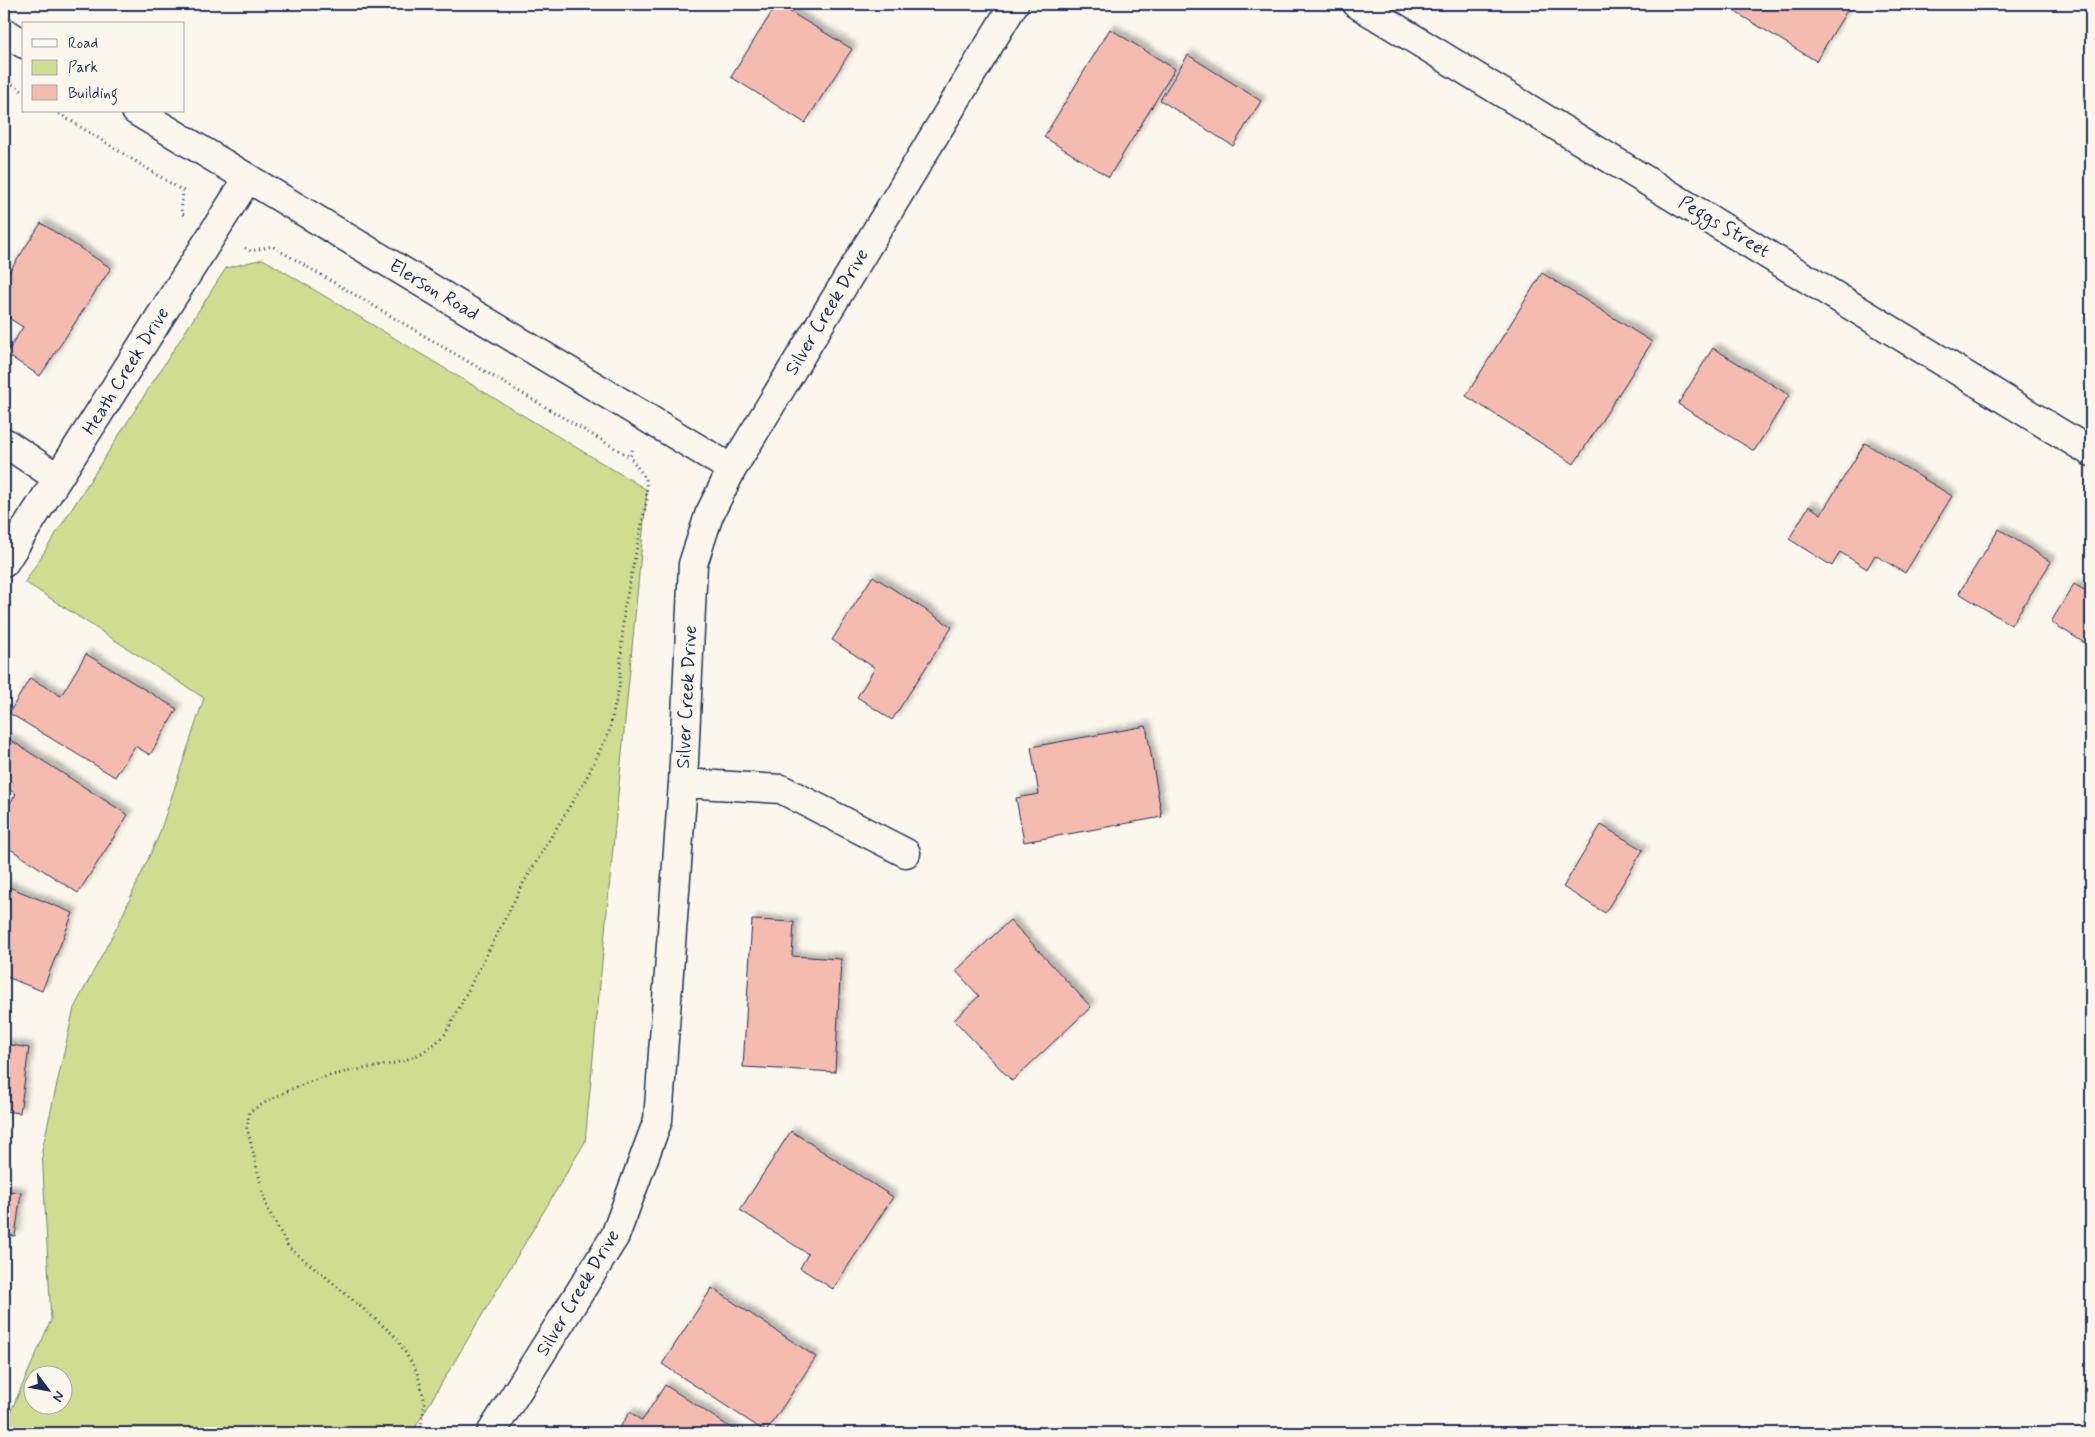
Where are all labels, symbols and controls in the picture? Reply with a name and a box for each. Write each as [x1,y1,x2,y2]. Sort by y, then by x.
legend [22,22,185,112]
text: Road [68,34,98,54]
text: Park [68,58,98,78]
text: Building [68,84,118,105]
street label: Peggs Street [1672,190,1774,267]
street label: Silver Creek Drive [779,244,875,380]
street label: Elerson Road [384,253,484,327]
street label: Heath Creek Drive [77,302,175,440]
street label: Silver Creek Drive [671,625,703,769]
street label: Silver Creek Drive [530,1225,626,1361]
north arrow [22,1364,72,1414]
text: N [48,1388,68,1405]

